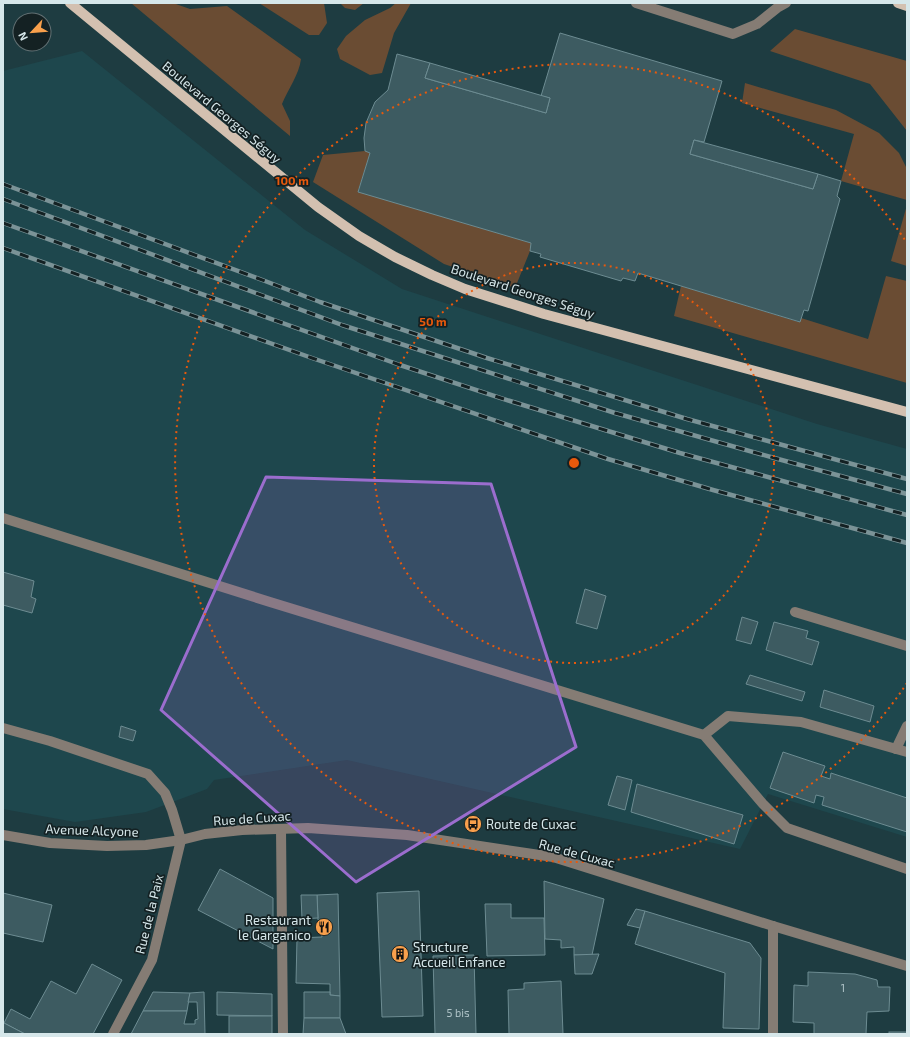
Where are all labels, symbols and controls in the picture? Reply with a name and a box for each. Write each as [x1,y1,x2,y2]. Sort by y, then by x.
north arrow [12,12,52,52]
text: N [15,30,30,43]
street label: Boulevard Georges Séguy [159,58,285,166]
text: 100 m [275,173,309,187]
street label: Boulevard Georges Séguy [449,260,597,322]
text: 50 m [419,314,447,328]
centre of rings [567,456,581,470]
street label: Rue de Cuxac [213,807,291,829]
bus stop icon: Route de Cuxac [463,814,483,834]
place label: Route de Cuxac [486,816,576,832]
street label: Avenue Alcyone [45,820,139,840]
street label: Rue de Cuxac [537,835,617,871]
street label: Rue de la Paix [131,872,167,955]
place label: Restaurant le Garganico [238,912,311,943]
restaurant icon: Restaurant le Garganico [314,917,334,937]
place label: Structure Accueil Enfance [413,939,505,970]
building icon: Structure Accueil Enfance [390,944,410,964]
house number: 1 [841,981,845,994]
house number: 5 bis [447,1006,470,1019]

